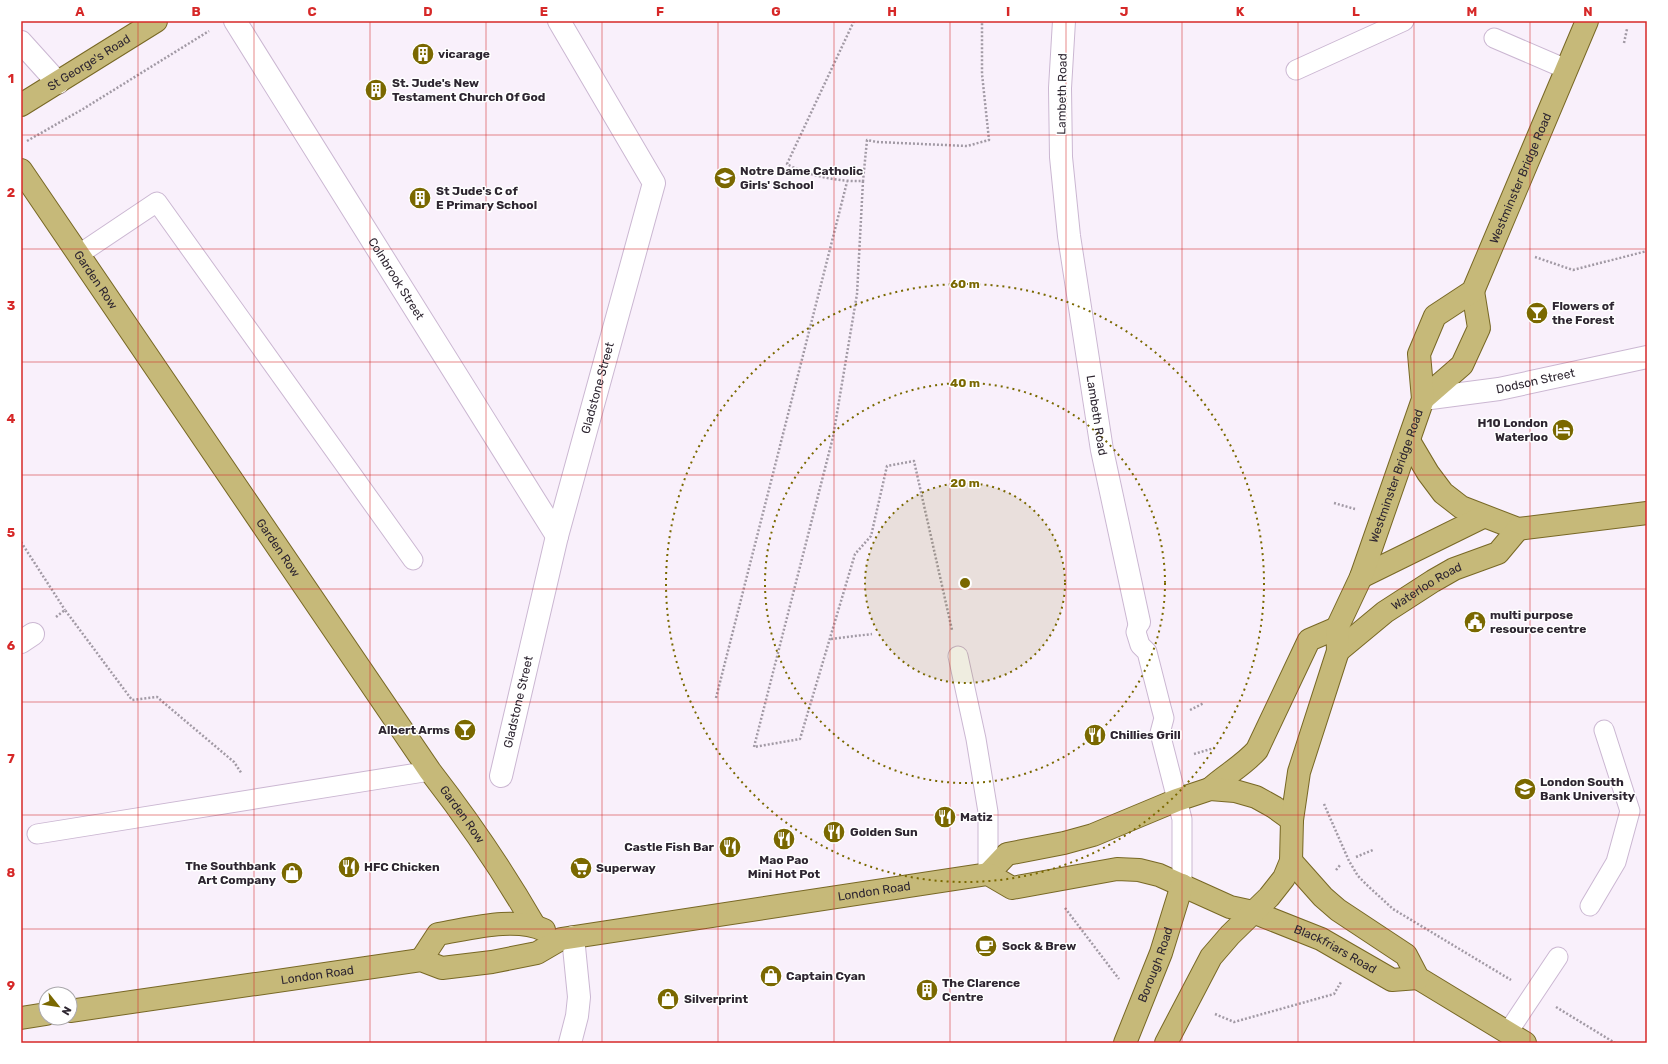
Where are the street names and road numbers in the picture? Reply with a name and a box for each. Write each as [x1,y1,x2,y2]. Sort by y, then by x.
street label: St George's Road [45,32,133,94]
street label: Lambeth Road [1054,53,1070,135]
street label: Westminster Bridge Road [1487,111,1554,246]
street label: Colnbrook Street [365,235,427,323]
street label: Garden Row [71,248,121,312]
street label: Gladstone Street [578,340,617,435]
street label: Dodson Street [1495,366,1577,396]
street label: Lambeth Road [1084,374,1110,457]
street label: Westminster Bridge Road [1366,407,1426,545]
street label: Garden Row [253,516,303,580]
street label: Waterloo Road [1389,560,1464,613]
street label: Gladstone Street [501,654,536,750]
street label: Garden Row [437,783,488,846]
street label: London Road [837,879,912,904]
street label: Blackfriars Road [1292,922,1379,976]
street label: Borough Road [1135,925,1176,1004]
street label: London Road [280,963,355,987]

